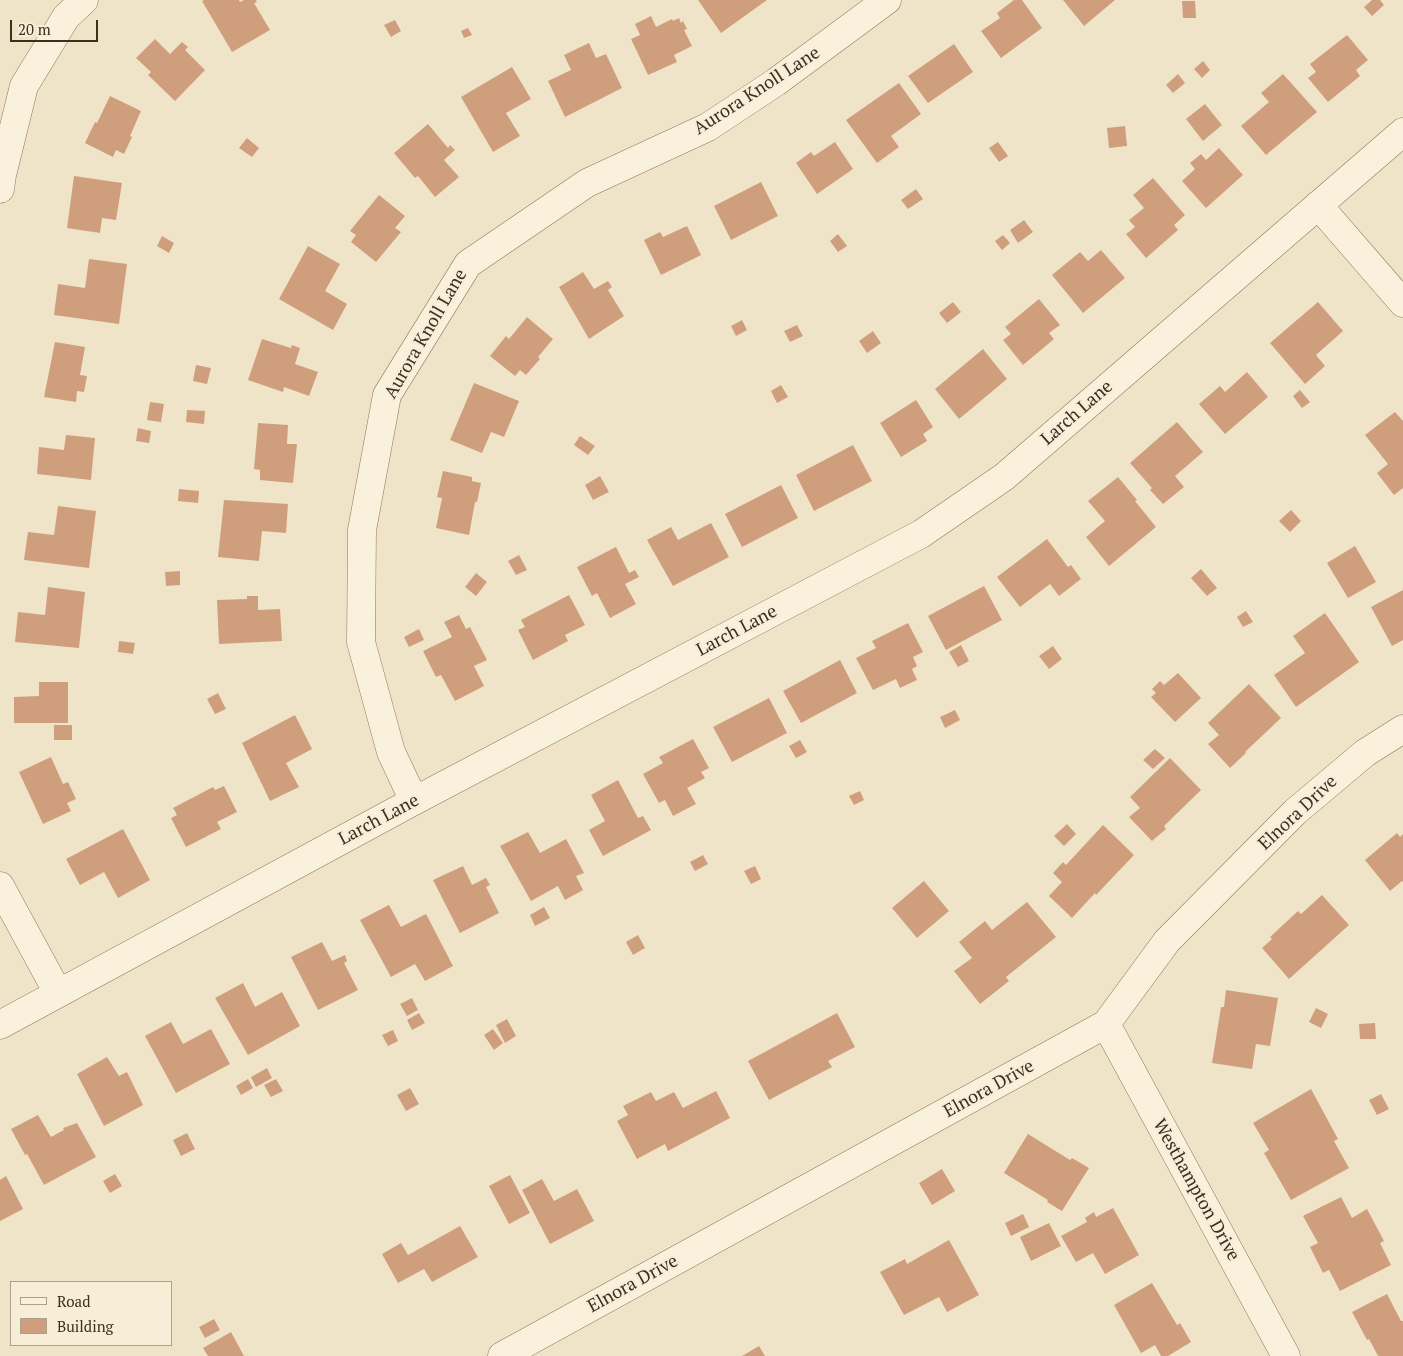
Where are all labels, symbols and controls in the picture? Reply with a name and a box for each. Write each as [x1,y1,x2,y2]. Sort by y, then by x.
scale bar [12,10,100,42]
text: 20 m [18,19,51,39]
street label: Aurora Knoll Lane [690,42,824,140]
street label: Aurora Knoll Lane [380,265,472,403]
street label: Larch Lane [1037,376,1117,450]
street label: Larch Lane [693,601,781,661]
street label: Elnora Drive [1254,771,1342,855]
street label: Larch Lane [335,790,423,850]
street label: Elnora Drive [940,1055,1038,1123]
street label: Westhampton Drive [1148,1115,1244,1265]
street label: Elnora Drive [584,1250,682,1318]
legend [10,1281,172,1346]
text: Road [57,1291,90,1311]
text: Building [57,1316,114,1336]

